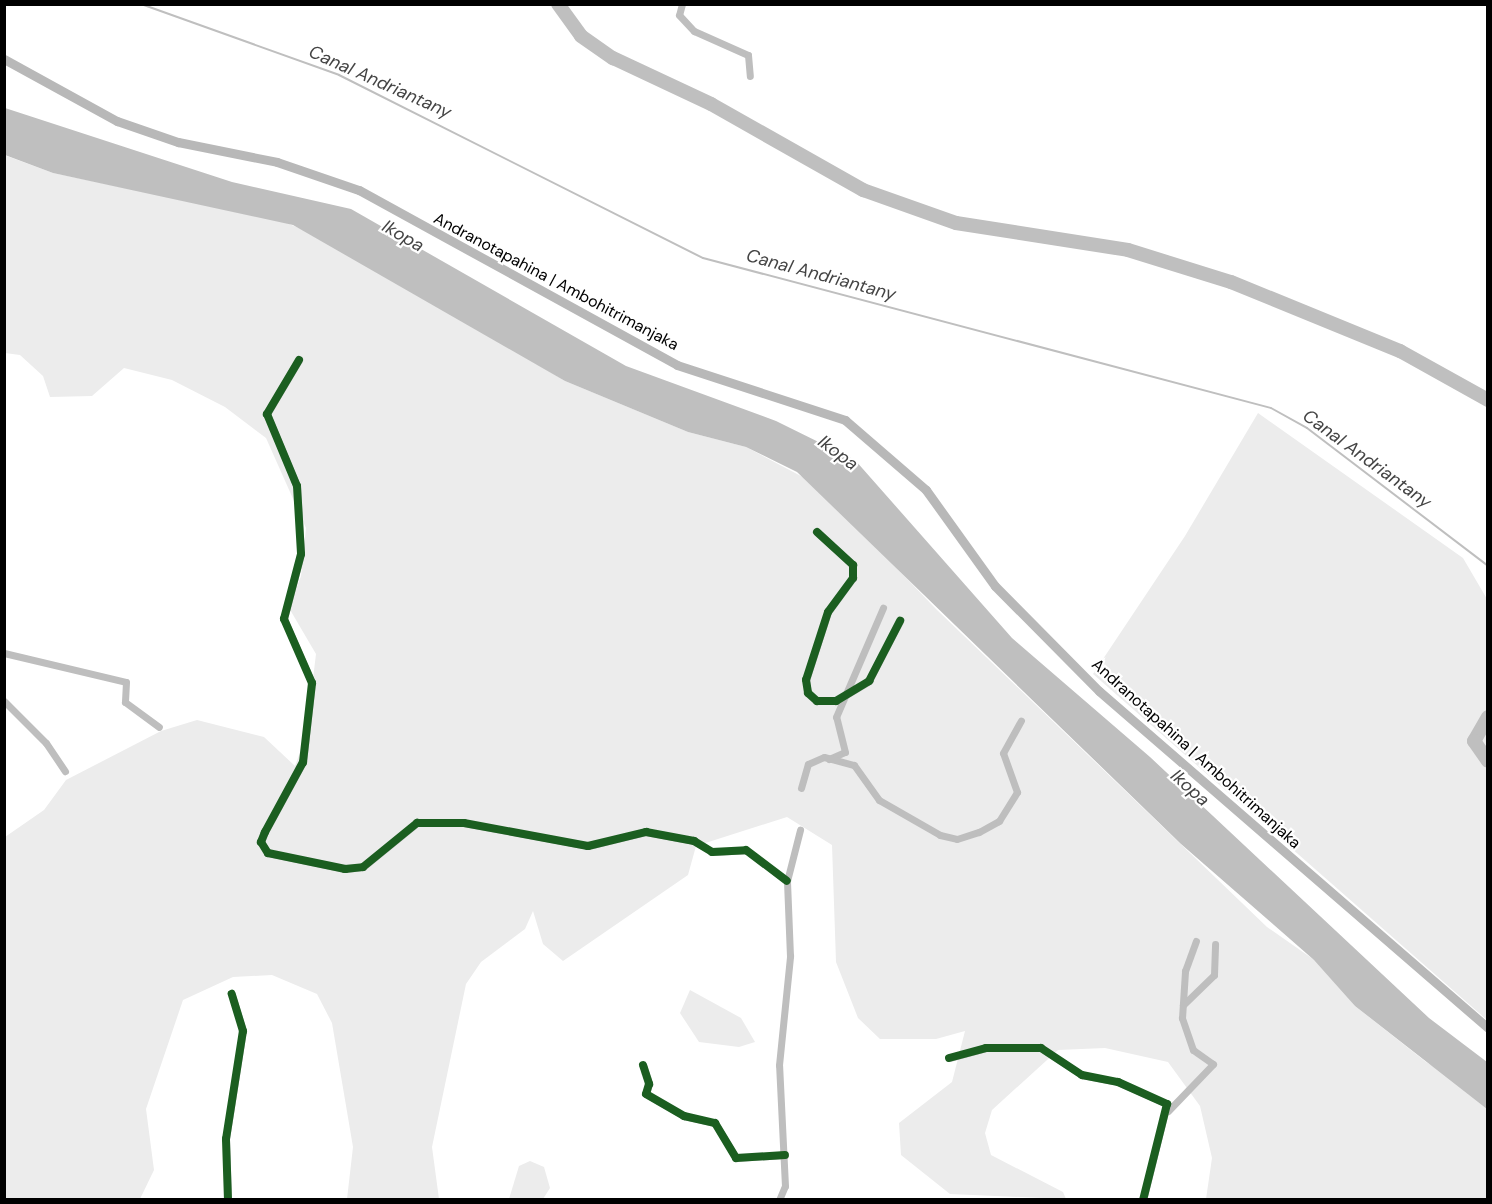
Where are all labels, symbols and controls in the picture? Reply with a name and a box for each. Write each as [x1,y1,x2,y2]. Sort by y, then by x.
water label: Canal Andriantany [305,41,455,123]
street label: Andranotapahina | Ambohitrimanjaka [430,209,682,355]
water label: Ikopa [378,215,428,257]
water label: Canal Andriantany [744,245,898,305]
water label: Canal Andriantany [1298,405,1436,513]
water label: Ikopa [814,431,862,475]
street label: Andranotapahina | Ambohitrimanjaka [1088,655,1304,853]
water label: Ikopa [1166,765,1214,811]

